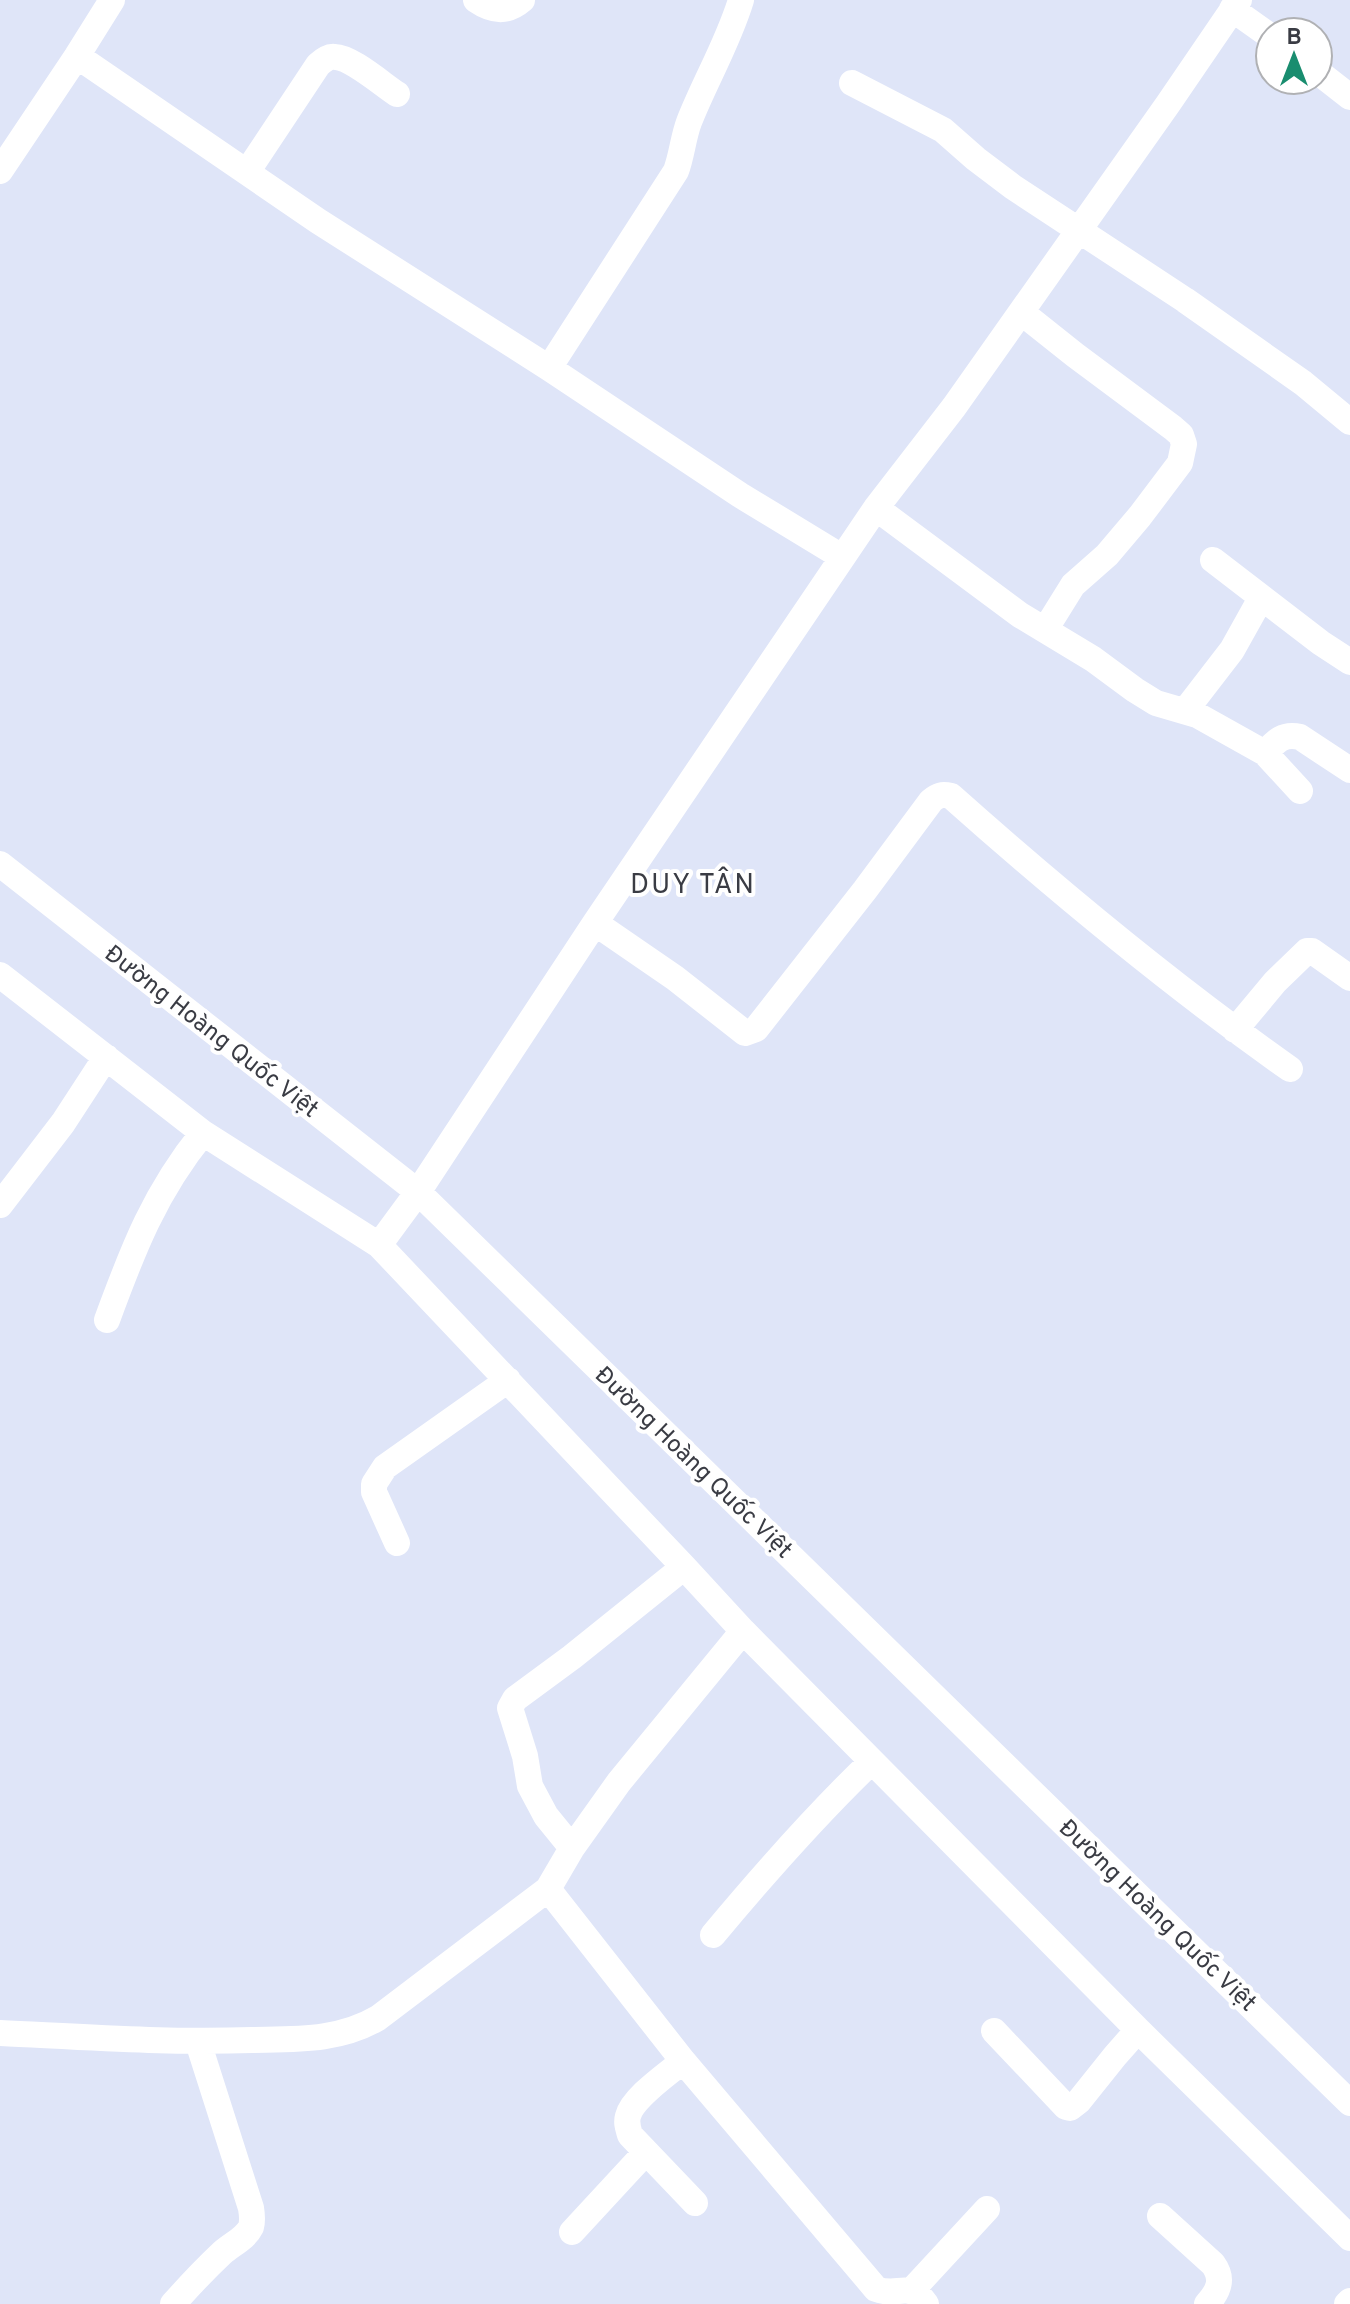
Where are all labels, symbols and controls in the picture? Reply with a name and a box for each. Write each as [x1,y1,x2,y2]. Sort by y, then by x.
north arrow [1254,16,1334,96]
text: B [1286,25,1302,52]
district label: DUY TÂN [630,866,756,904]
street label: Đường Hoàng Quốc Việt [98,939,324,1125]
street label: Đường Hoàng Quốc Việt [587,1360,798,1566]
street label: Đường Hoàng Quốc Việt [1051,1813,1262,2019]

